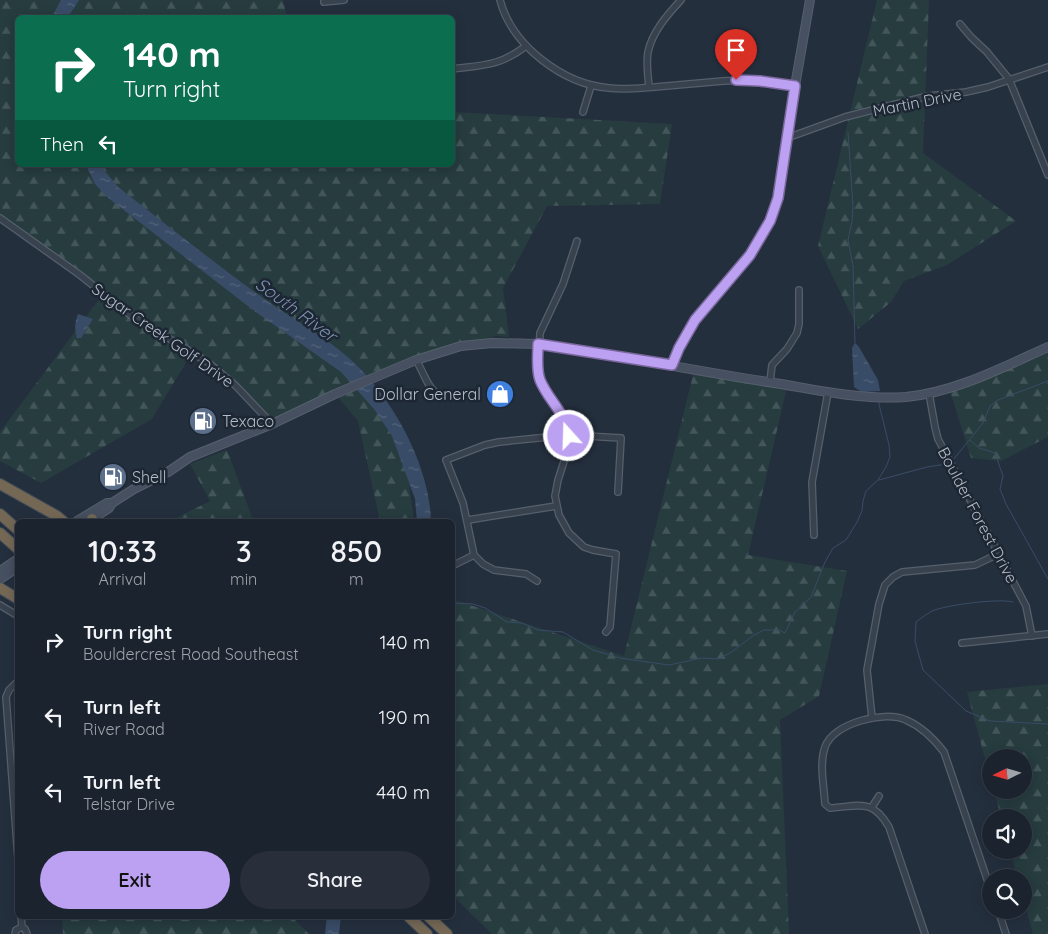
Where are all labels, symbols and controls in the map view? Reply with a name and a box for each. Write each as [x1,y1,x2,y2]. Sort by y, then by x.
pin [715,29,757,80]
text: 140 m [123,32,221,76]
icon: right [40,35,105,100]
icon: arrive [722,36,750,64]
text: Turn right [123,75,220,103]
street label: Martin Drive [871,84,963,120]
icon: left [94,130,122,158]
text: Then [40,132,84,156]
water label: South River [251,272,343,348]
street label: Sugar Creek Golf Drive [88,279,238,391]
shop icon: Dollar General [485,379,515,409]
place label: Dollar General [374,384,481,404]
fuel station icon: Texaco [188,406,218,436]
position arrow [542,409,594,461]
place label: Texaco [222,411,274,431]
street label: Boulder Forest Drive [934,444,1022,586]
fuel station icon: Shell [98,462,128,492]
place label: Shell [132,467,166,487]
text: 10:33 [88,532,157,570]
text: 3 [236,532,252,570]
text: 850 [330,532,382,570]
text: Arrival [99,569,147,589]
text: min [230,569,257,589]
text: m [349,569,363,589]
text: Turn right [83,620,172,644]
icon: right [40,628,68,656]
text: 140 m [379,630,430,654]
text: Bouldercrest Road Southeast [83,644,299,664]
text: Turn left [83,695,161,719]
icon: left [40,703,68,731]
text: 190 m [379,705,430,729]
text: River Road [83,719,165,739]
north arrow [982,749,1032,799]
map controls [982,749,1032,919]
text: Turn left [83,770,161,794]
icon: left [40,778,68,806]
text: 440 m [376,780,430,804]
text: Telstar Drive [83,794,175,814]
button: sound [982,809,1032,859]
button: Exit [40,851,230,909]
button: Share [240,851,430,909]
button: search [982,869,1032,919]

